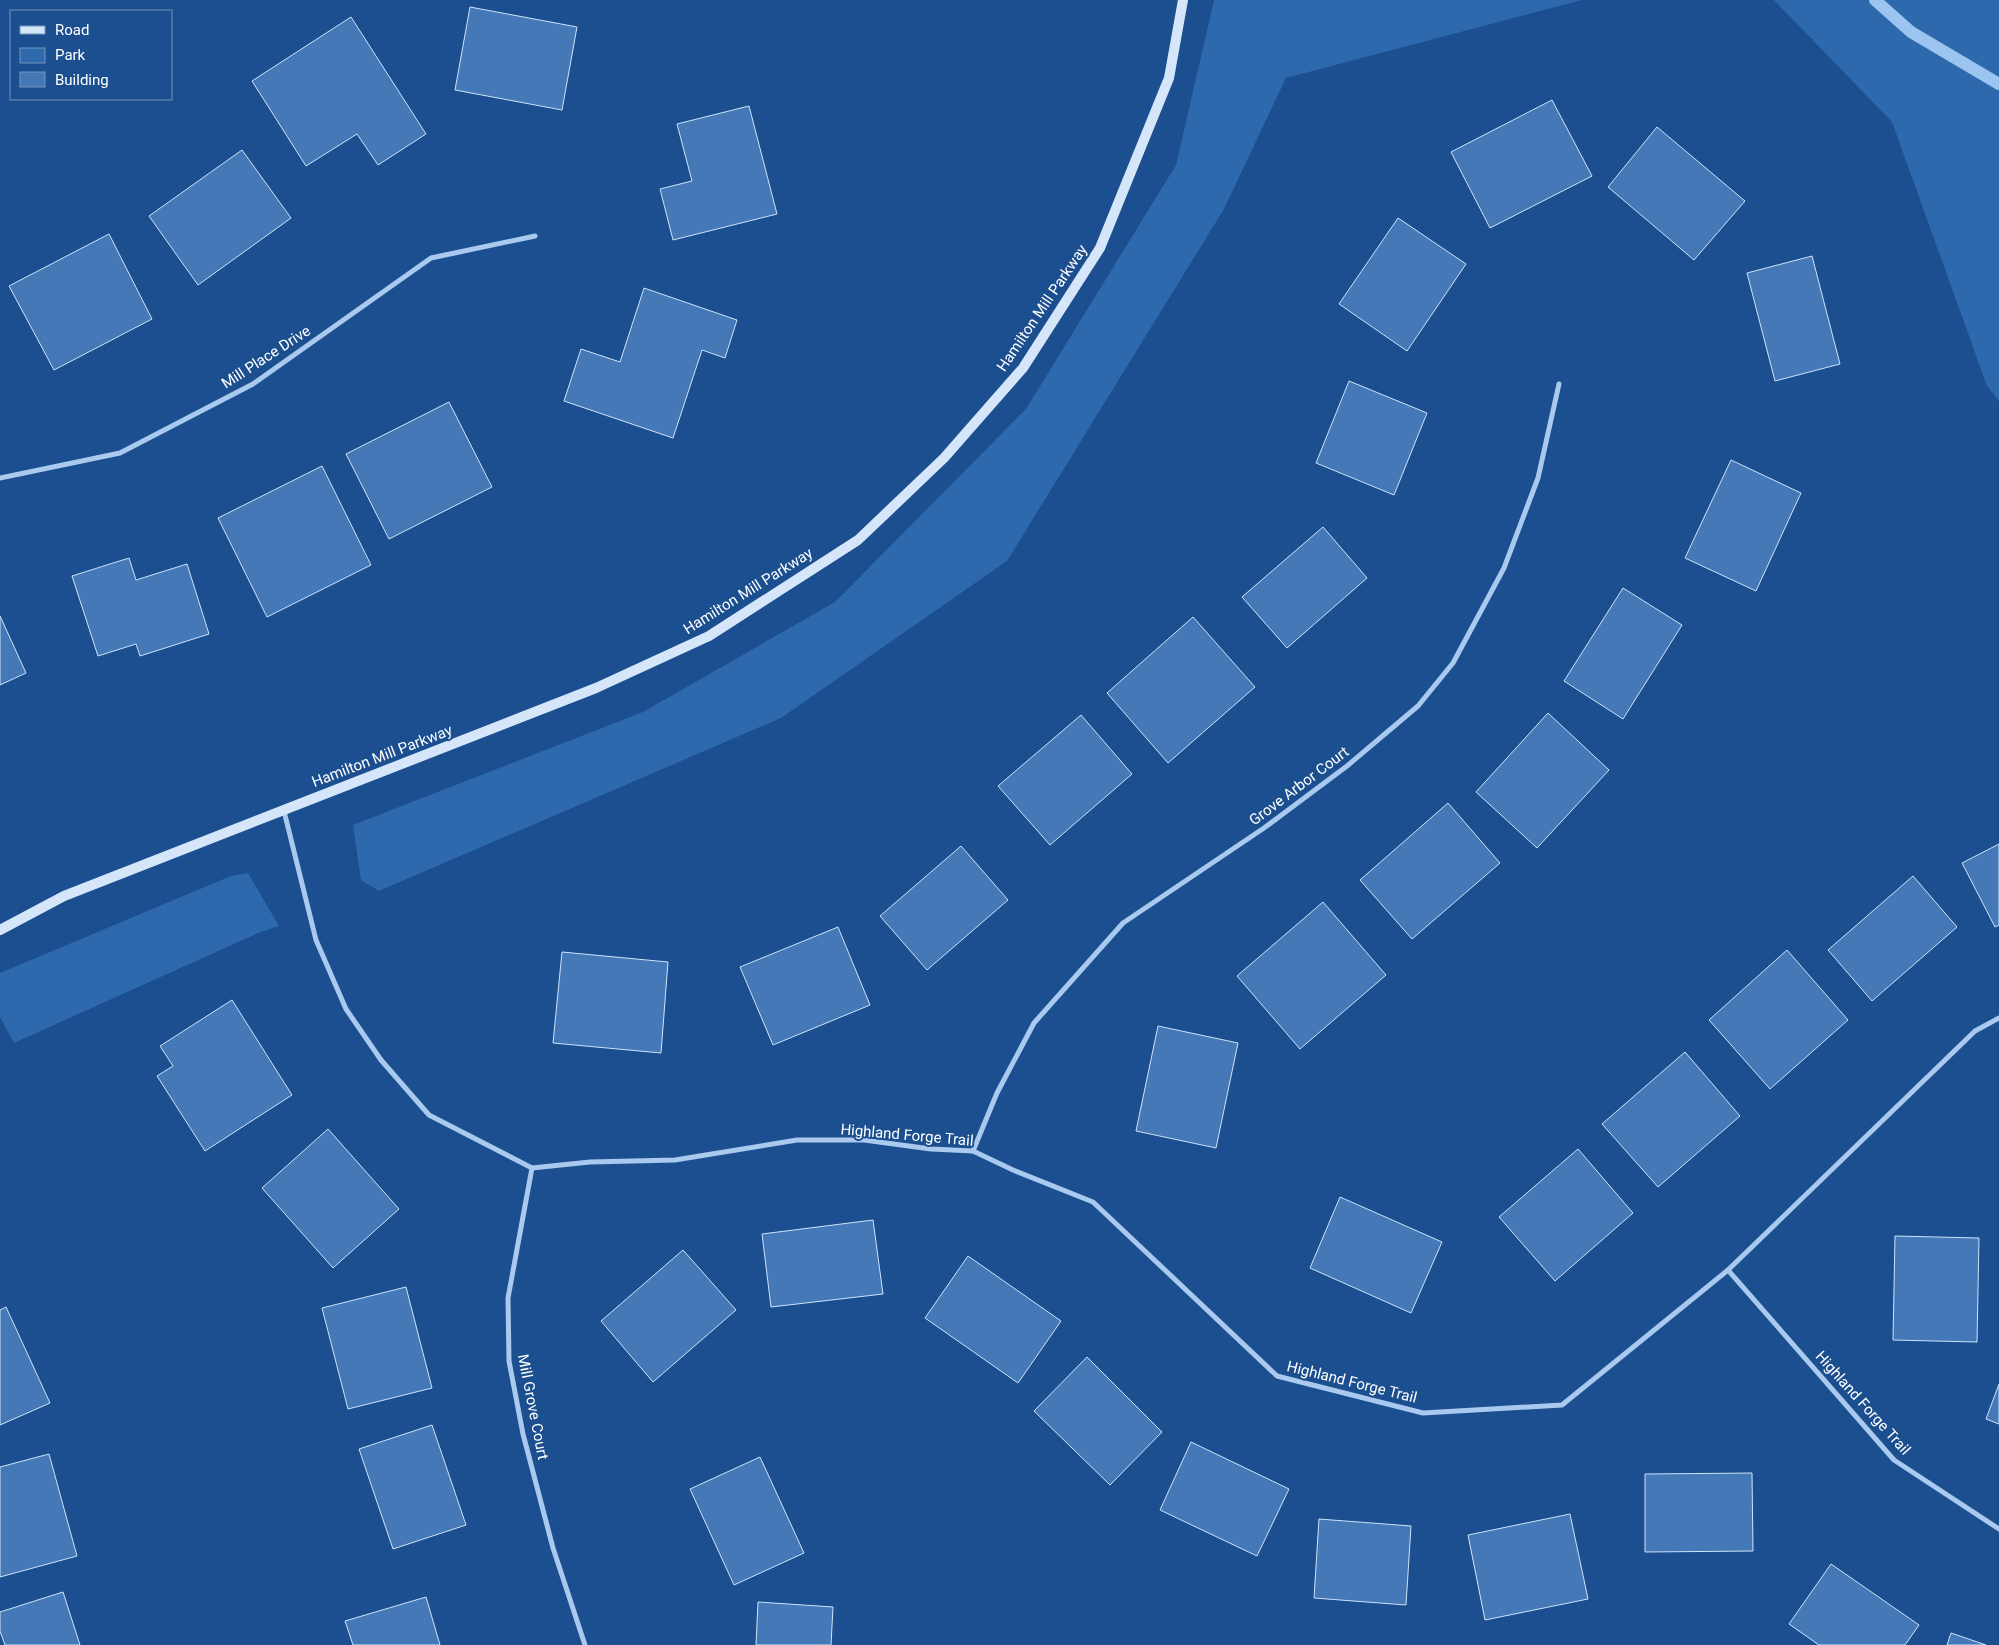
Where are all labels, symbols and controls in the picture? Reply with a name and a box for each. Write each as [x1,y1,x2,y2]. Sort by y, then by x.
legend [10,10,172,100]
text: Road [55,21,89,39]
text: Park [55,46,86,64]
text: Building [55,71,109,89]
street label: Hamilton Mill Parkway [993,241,1091,375]
street label: Mill Place Drive [218,322,314,392]
street label: Hamilton Mill Parkway [680,544,816,638]
street label: Hamilton Mill Parkway [309,721,455,791]
street label: Grove Arbor Court [1246,743,1352,829]
street label: Highland Forge Trail [840,1120,974,1150]
street label: Highland Forge Trail [1812,1347,1914,1459]
street label: Mill Grove Court [514,1353,552,1461]
street label: Highland Forge Trail [1285,1357,1419,1407]

